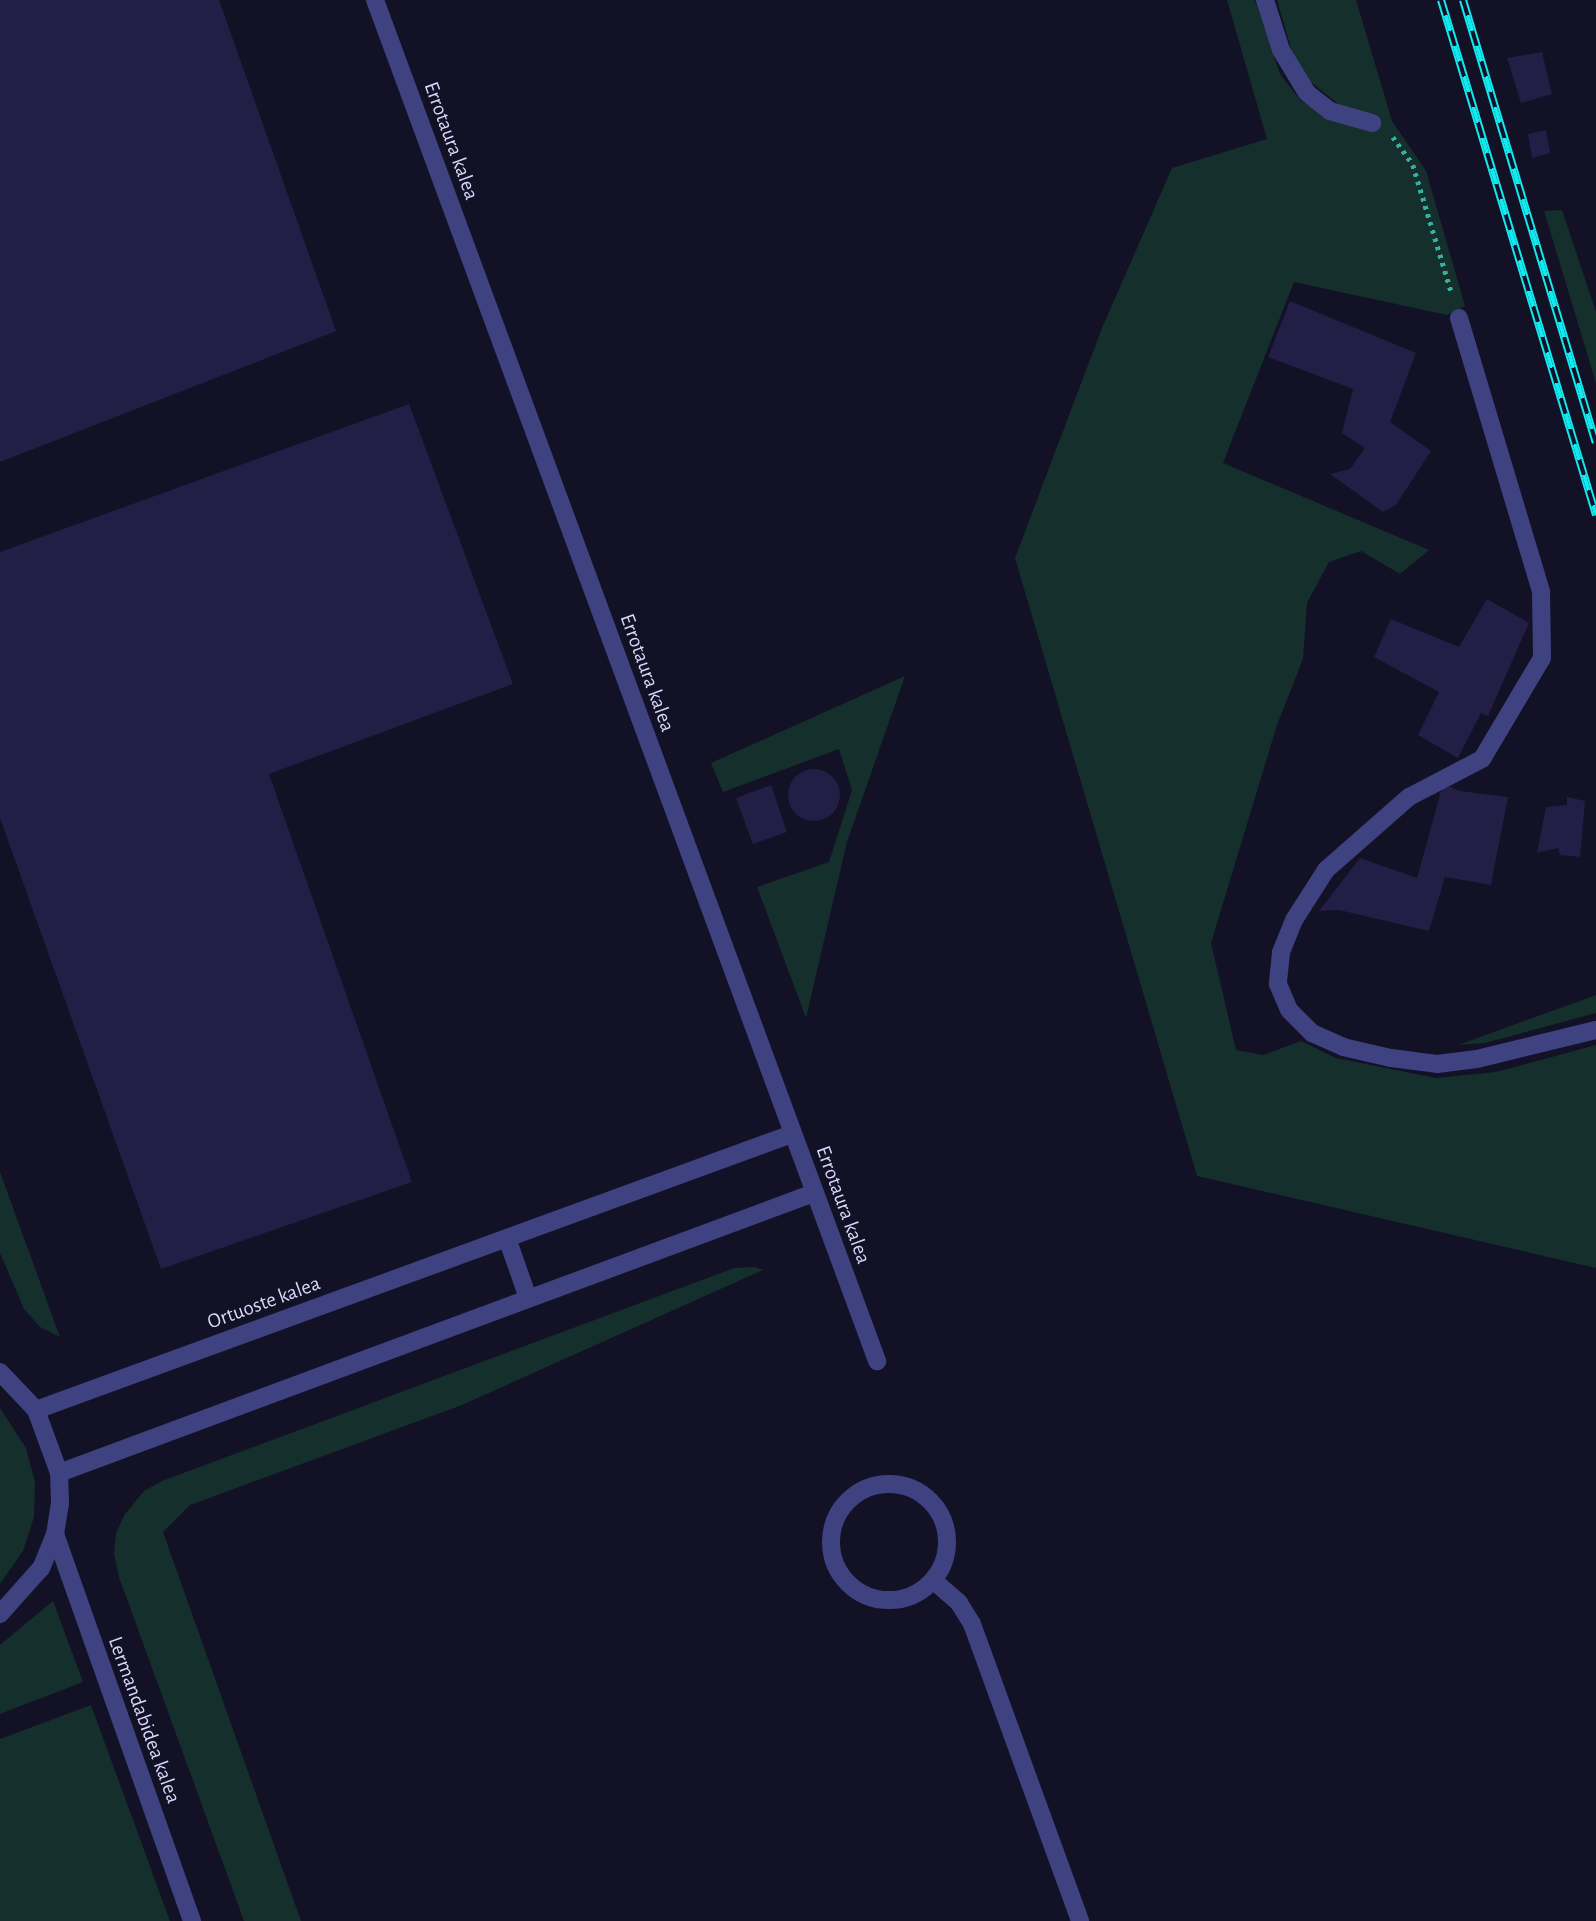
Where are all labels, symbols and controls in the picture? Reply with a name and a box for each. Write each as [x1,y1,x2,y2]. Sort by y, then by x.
street label: Errotaura kalea [418,79,484,203]
street label: Errotaura kalea [614,611,680,735]
street label: Errotaura kalea [810,1143,876,1267]
street label: Ortuoste kalea [204,1271,324,1335]
street label: Lermandabidea kalea [102,1633,186,1807]

